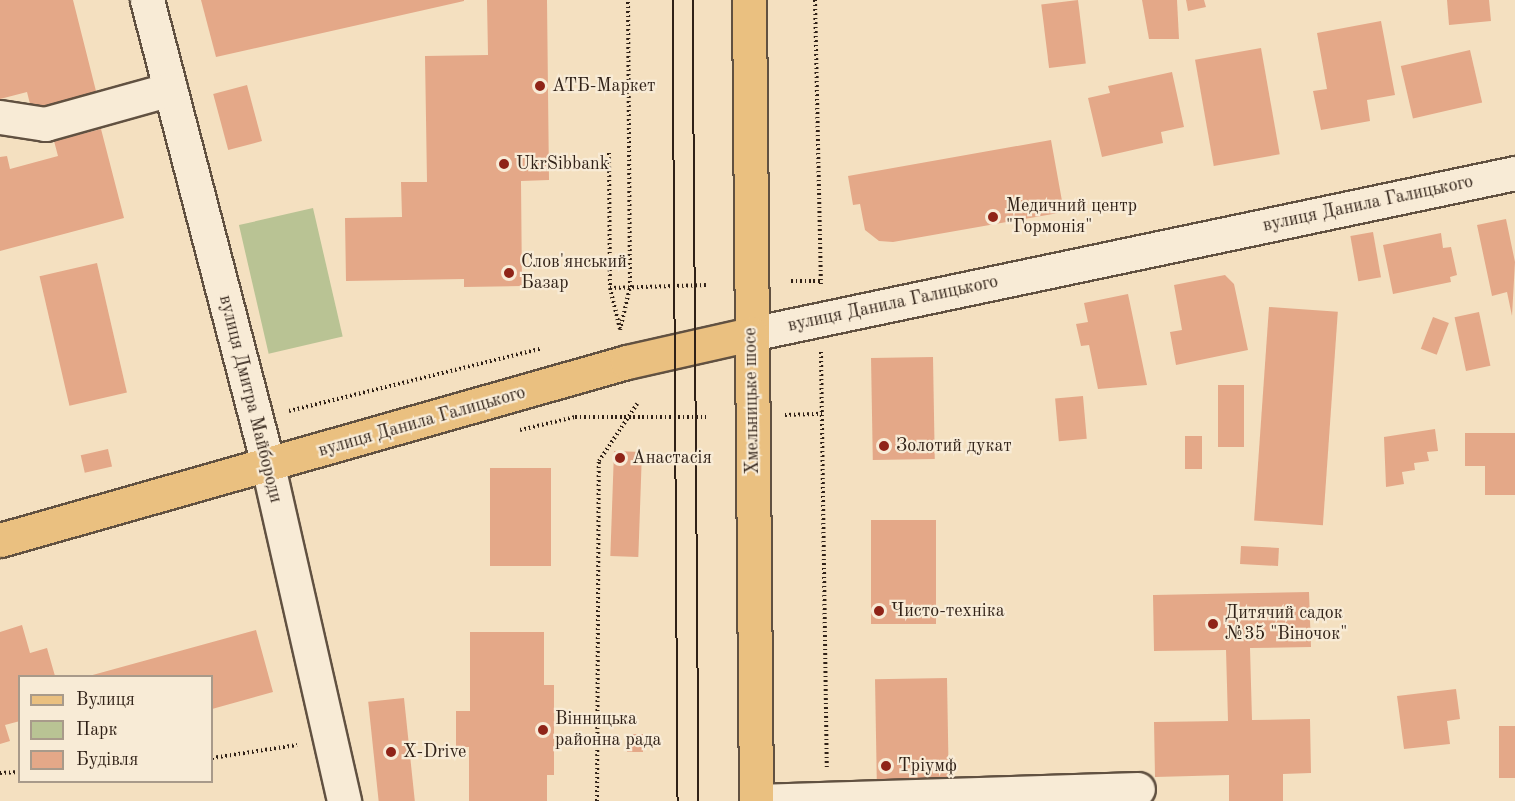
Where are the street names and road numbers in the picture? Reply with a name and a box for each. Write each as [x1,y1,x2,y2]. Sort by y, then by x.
street label: вулиця Данила Галицького [1261,171,1475,237]
street label: вулиця Данила Галицького [786,271,1000,337]
street label: вулиця Дмитра Майбороди [214,293,286,505]
street label: Хмельницьке шосе [740,327,764,475]
street label: вулиця Данила Галицького [316,382,528,462]

